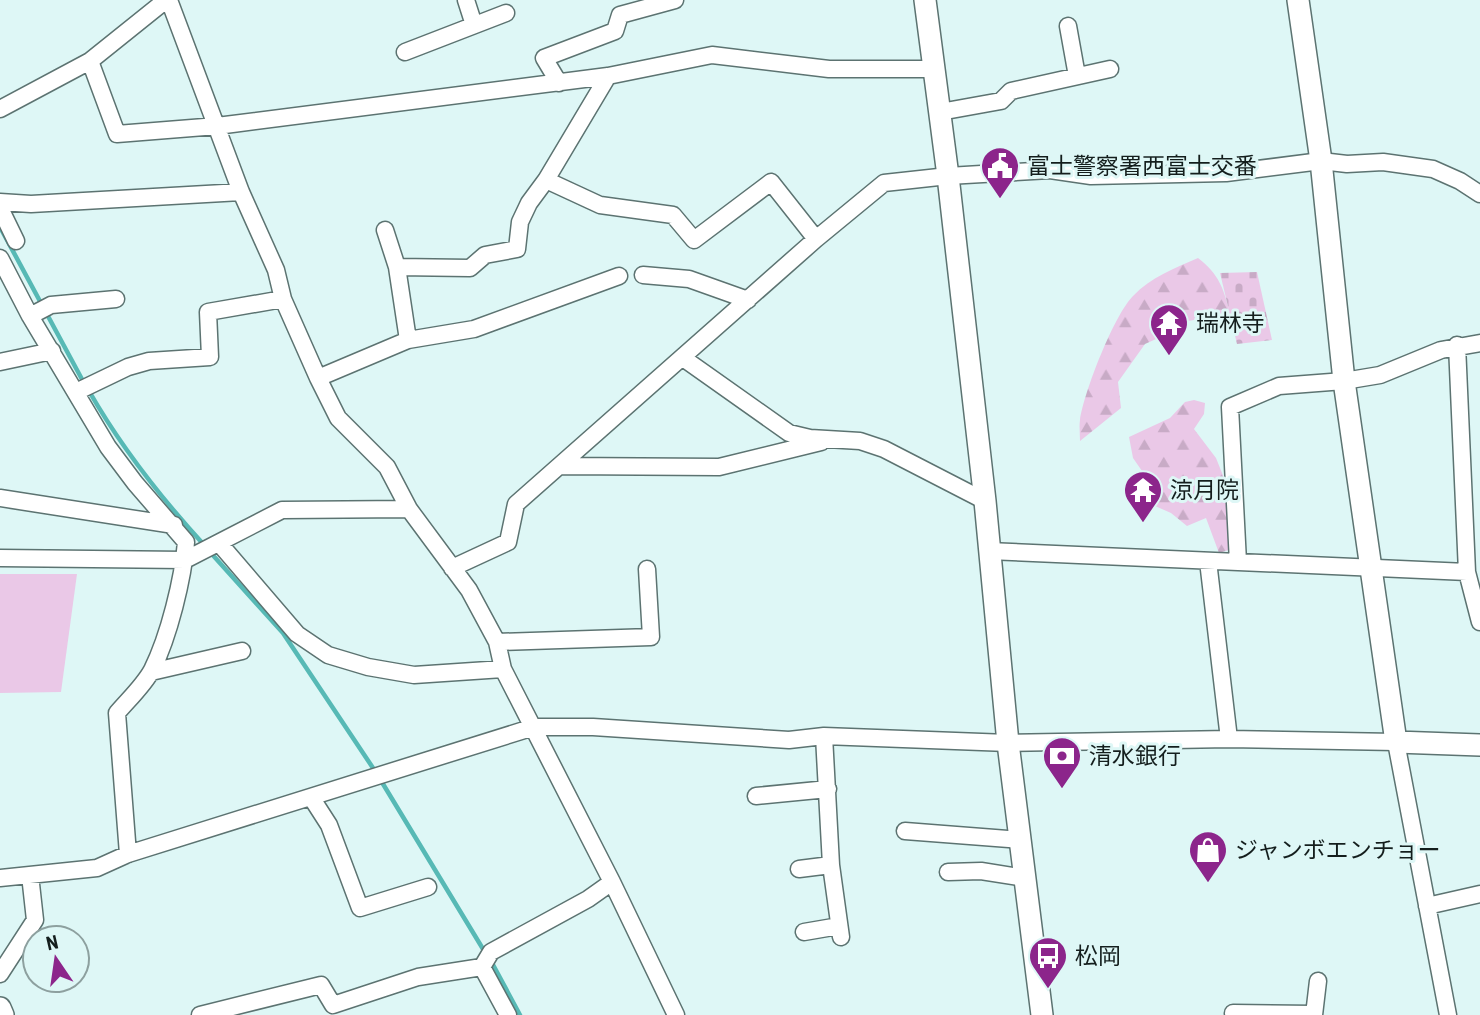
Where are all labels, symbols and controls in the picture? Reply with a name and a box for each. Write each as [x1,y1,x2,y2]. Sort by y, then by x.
public building icon: 富士警察署西富士交番 [979,145,1021,200]
place label: 富士警察署西富士交番 [1027,153,1257,180]
temple icon: 瑞林寺 [1148,302,1190,357]
place label: 瑞林寺 [1196,310,1265,337]
temple icon: 涼月院 [1122,469,1164,524]
place label: 涼月院 [1170,477,1239,504]
bank icon: 清水銀行 [1041,735,1083,790]
place label: 清水銀行 [1089,743,1181,770]
shop icon: ジャンボエンチョー [1187,829,1229,884]
place label: ジャンボエンチョー [1235,837,1441,864]
north arrow [21,924,91,994]
text: N [44,930,61,955]
bus stop icon: 松岡 [1027,935,1069,990]
place label: 松岡 [1075,943,1121,970]

